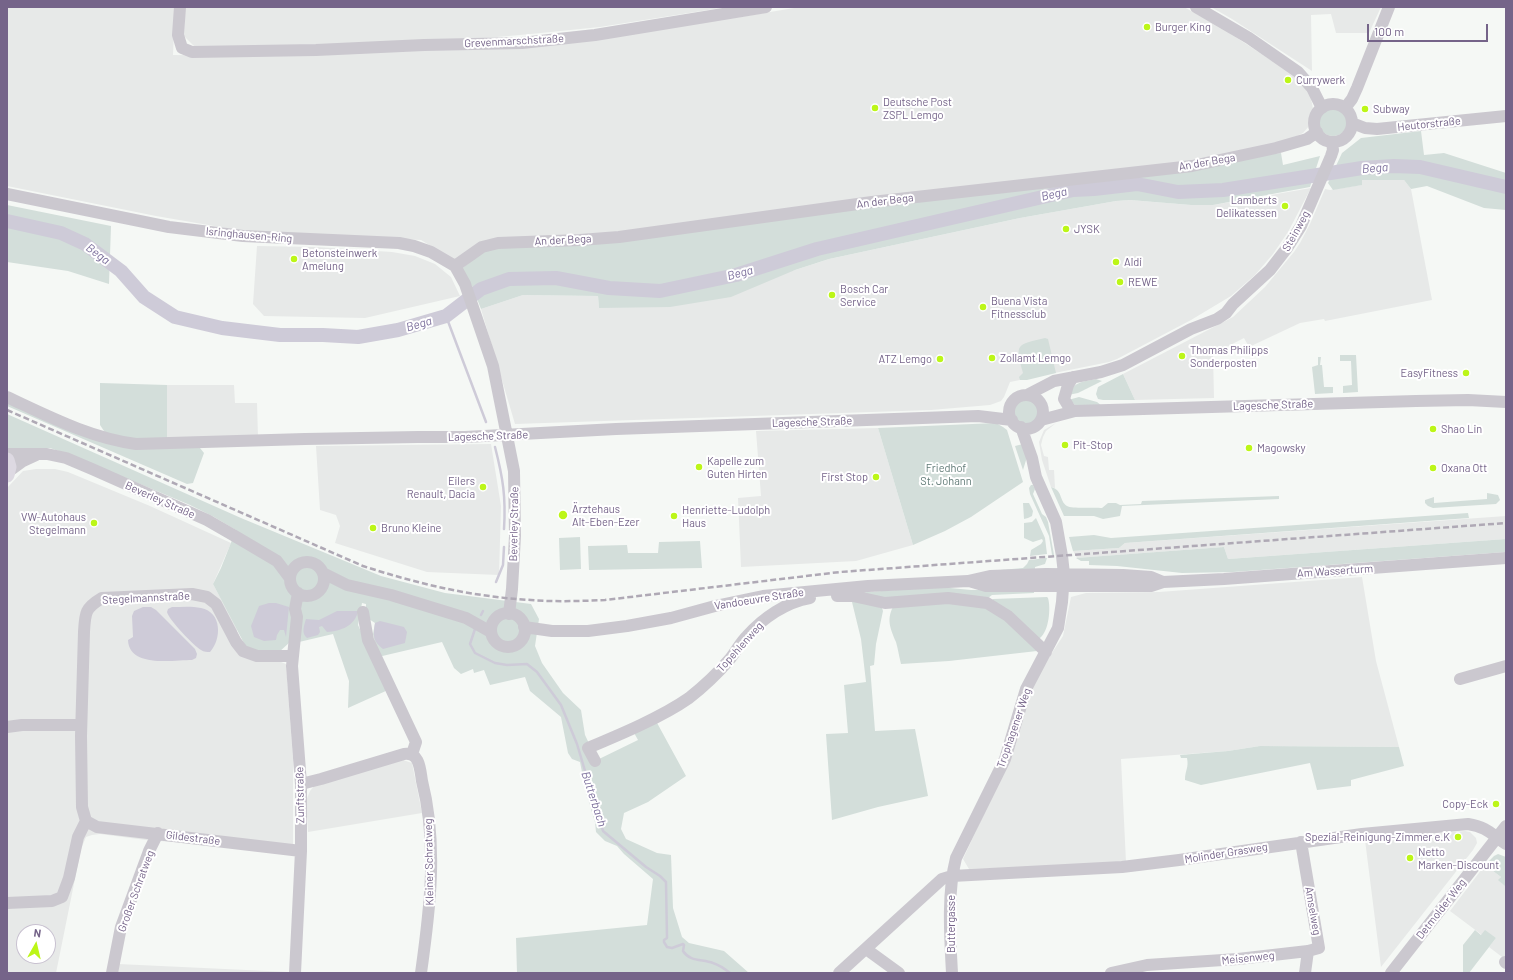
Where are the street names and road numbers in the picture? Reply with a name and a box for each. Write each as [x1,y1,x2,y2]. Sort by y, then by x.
street label: Grevenmarschstraße [464,32,564,50]
street label: Heutorstraße [1397,114,1461,134]
street label: An der Bega [1178,151,1236,173]
street label: An der Bega [856,191,914,211]
street label: Steinweg [1280,208,1312,254]
street label: Isringhausen-Ring [205,225,293,245]
street label: An der Bega [534,232,592,248]
street label: Lagesche Straße [1233,397,1313,413]
street label: Lagesche Straße [772,414,852,430]
street label: Lagesche Straße [448,428,528,444]
street label: Beverley Straße [123,479,197,521]
street label: Beverley Straße [507,486,521,562]
street label: Am Wasserturm [1297,562,1373,580]
street label: Vandoeuvre Straße [713,585,805,613]
street label: Stegelmannstraße [102,589,190,607]
street label: Topehlenweg [714,619,766,675]
street label: Trophagener Weg [994,686,1034,770]
street label: Zunftstraße [293,767,307,823]
street label: Kleiner Schratweg [422,818,436,906]
street label: Gildestraße [165,828,221,848]
street label: Molinder Grasweg [1184,840,1268,866]
street label: Großer Schratweg [115,848,157,934]
street label: Detmolder Weg [1413,876,1469,942]
street label: Amselweg [1302,886,1324,936]
street label: Buttergasse [944,895,958,953]
street label: Meisenweg [1221,949,1275,967]

